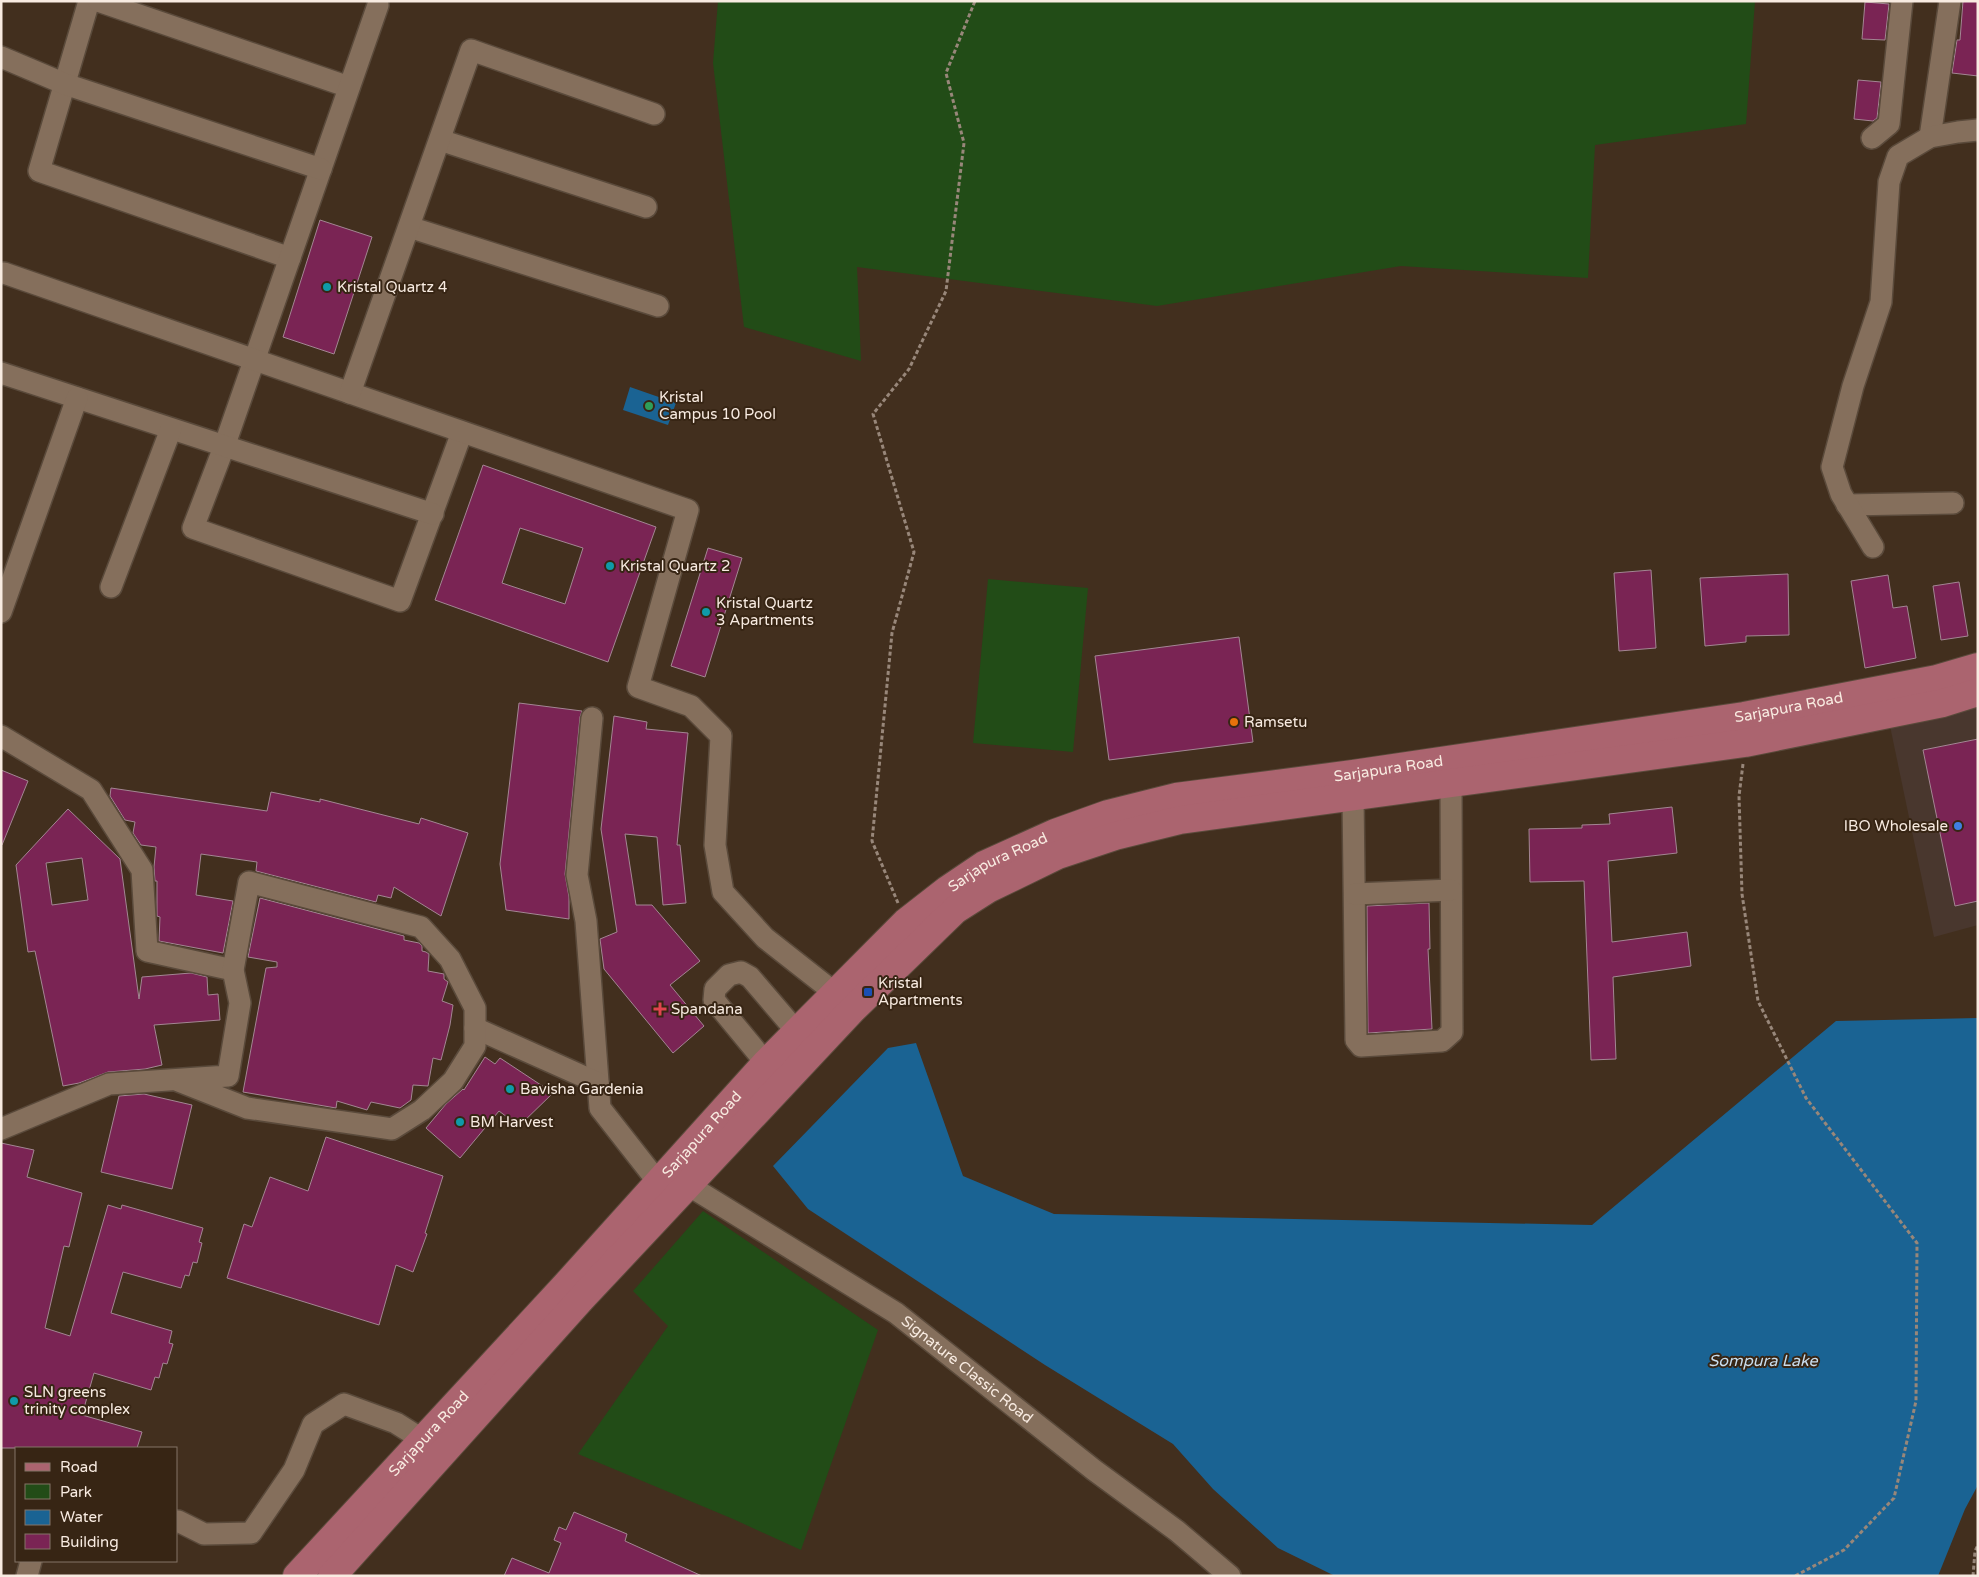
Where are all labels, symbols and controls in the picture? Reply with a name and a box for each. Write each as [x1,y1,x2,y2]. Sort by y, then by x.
place label: Kristal Quartz 4 [337,278,447,296]
marker: Kristal Quartz 4 [321,281,333,293]
place label: Kristal Campus 10 Pool [659,388,776,423]
marker: Kristal Campus 10 Pool [643,400,655,412]
place label: Kristal Quartz 2 [620,557,730,575]
marker: Kristal Quartz 2 [604,560,616,572]
place label: Kristal Quartz 3 Apartments [716,594,814,629]
marker: Kristal Quartz 3 Apartments [700,606,712,618]
street label: Sarjapura Road [1733,688,1844,726]
place label: Ramsetu [1244,713,1307,731]
marker: Ramsetu [1228,716,1240,728]
street label: Sarjapura Road [1333,752,1444,785]
place label: IBO Wholesale [1844,817,1948,835]
marker: IBO Wholesale [1952,820,1964,832]
street label: Sarjapura Road [945,829,1050,896]
place label: Kristal Apartments [878,974,963,1009]
marker: Kristal Apartments [862,986,874,998]
place label: Spandana [671,1000,743,1018]
marker: Spandana [653,1002,667,1016]
place label: Bavisha Gardenia [520,1080,644,1098]
marker: Bavisha Gardenia [504,1083,516,1095]
street label: Sarjapura Road [658,1087,745,1181]
place label: BM Harvest [470,1113,554,1131]
marker: BM Harvest [454,1116,466,1128]
street label: Signature Classic Road [898,1312,1037,1427]
water label: Sompura Lake [1708,1351,1819,1371]
place label: SLN greens trinity complex [24,1383,130,1418]
street label: Sarjapura Road [385,1387,473,1480]
marker: SLN greens trinity complex [8,1395,20,1407]
legend [15,1447,178,1562]
text: Road [60,1458,98,1476]
text: Park [60,1483,92,1501]
text: Water [60,1508,103,1526]
text: Building [60,1533,119,1551]

